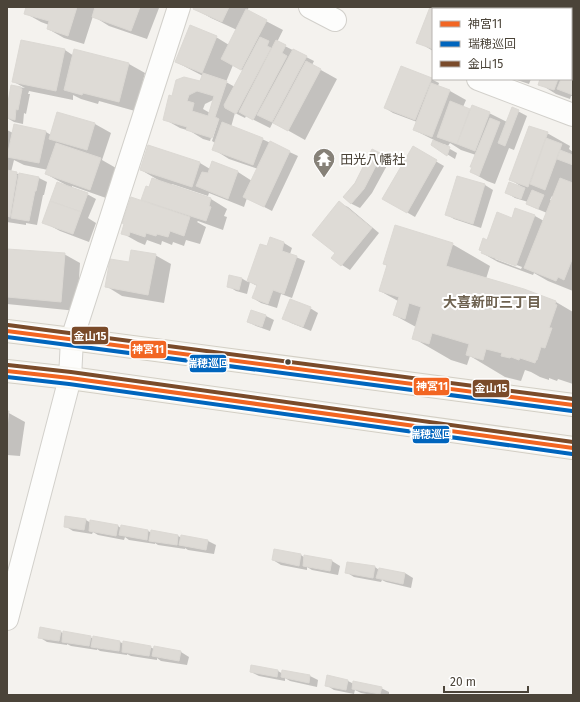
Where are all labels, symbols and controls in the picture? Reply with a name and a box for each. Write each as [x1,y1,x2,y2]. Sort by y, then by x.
legend [432,8,572,80]
text: 神宮11 [468,17,502,31]
text: 瑞穂巡回 [468,37,516,51]
text: 金山15 [468,57,503,71]
temple icon: 田光八幡社 [311,146,337,179]
place label: 田光八幡社 [340,152,405,167]
district label: 大喜新町三丁目 [443,294,541,311]
line badge: 金山15 [71,326,109,345]
text: 金山15 [74,330,107,343]
line badge: 神宮11 [130,340,167,359]
text: 神宮11 [132,343,164,356]
line badge: 瑞穂巡回 [189,354,227,373]
text: 瑞穂巡回 [186,357,230,370]
unlabelled marker [283,357,293,367]
line badge: 神宮11 [413,377,450,396]
line badge: 金山15 [472,379,510,398]
text: 神宮11 [416,380,448,393]
text: 金山15 [475,382,508,395]
line badge: 瑞穂巡回 [412,425,450,444]
text: 瑞穂巡回 [409,428,453,441]
scale bar [444,668,528,694]
text: 20 m [450,675,476,689]

